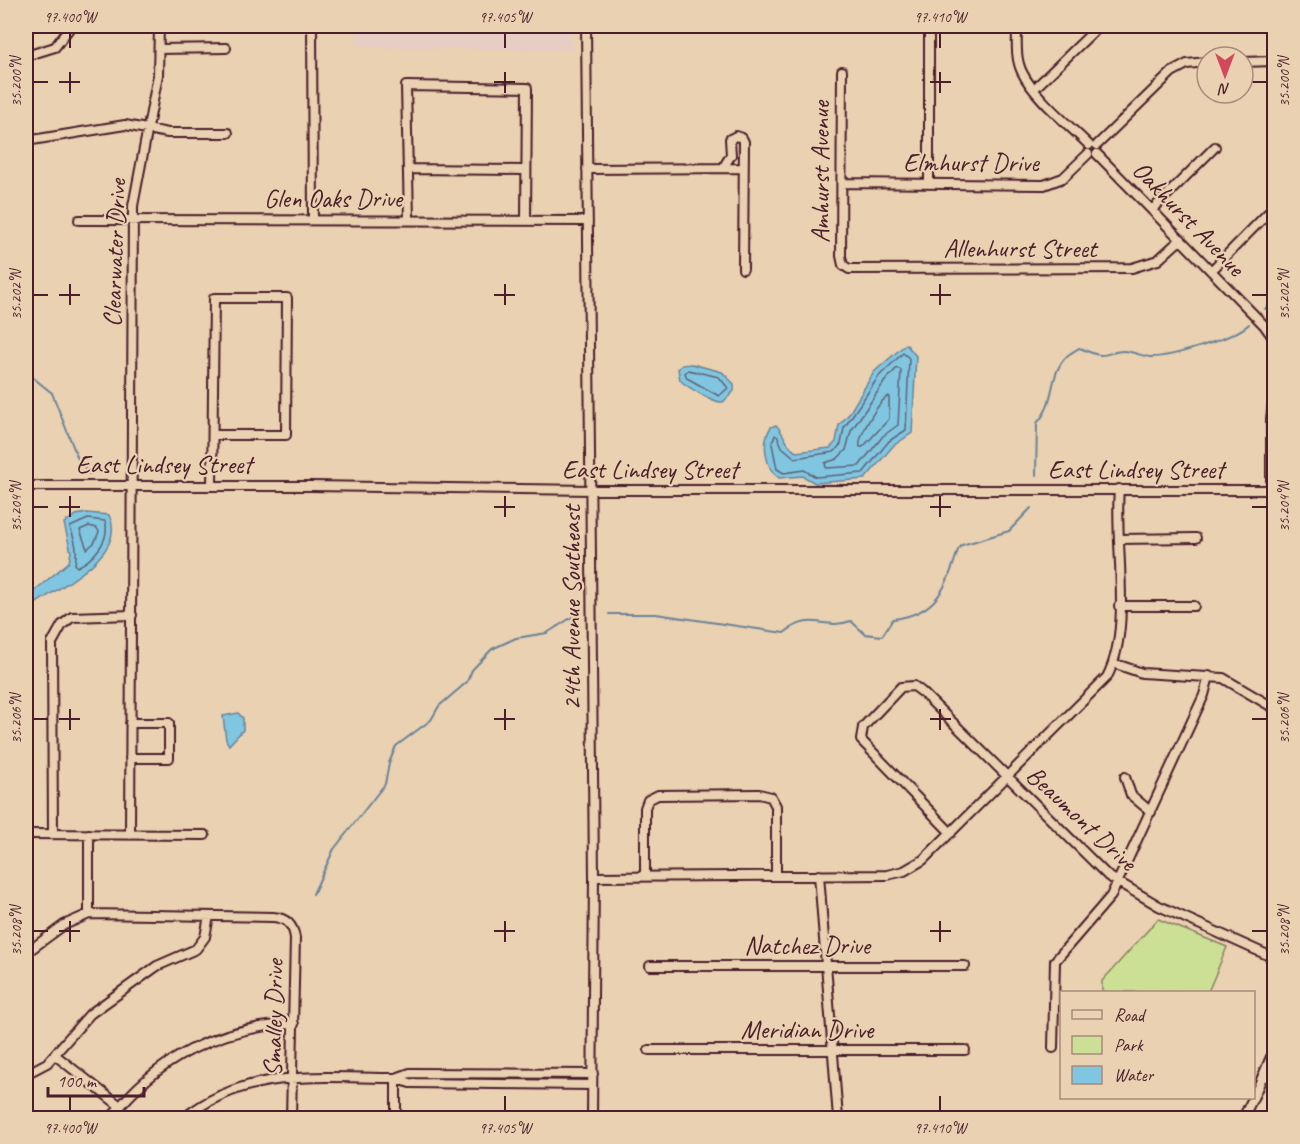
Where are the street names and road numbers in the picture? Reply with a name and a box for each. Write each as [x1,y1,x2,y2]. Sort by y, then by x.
street label: Amhurst Avenue [804,99,837,243]
street label: Elmhurst Drive [903,146,1040,179]
street label: Oakhurst Avenue [1125,154,1253,284]
street label: Clearwater Drive [95,177,134,328]
street label: Glen Oaks Drive [264,182,405,215]
street label: Allenhurst Street [944,232,1099,265]
street label: East Lindsey Street [76,448,255,481]
street label: East Lindsey Street [562,453,741,486]
street label: East Lindsey Street [1048,453,1227,486]
street label: 24th Avenue Southeast [555,503,588,711]
street label: Beaumont Drive [1019,759,1145,879]
street label: Natchez Drive [744,929,872,962]
street label: Smalley Drive [256,957,291,1077]
street label: Meridian Drive [741,1013,875,1046]

